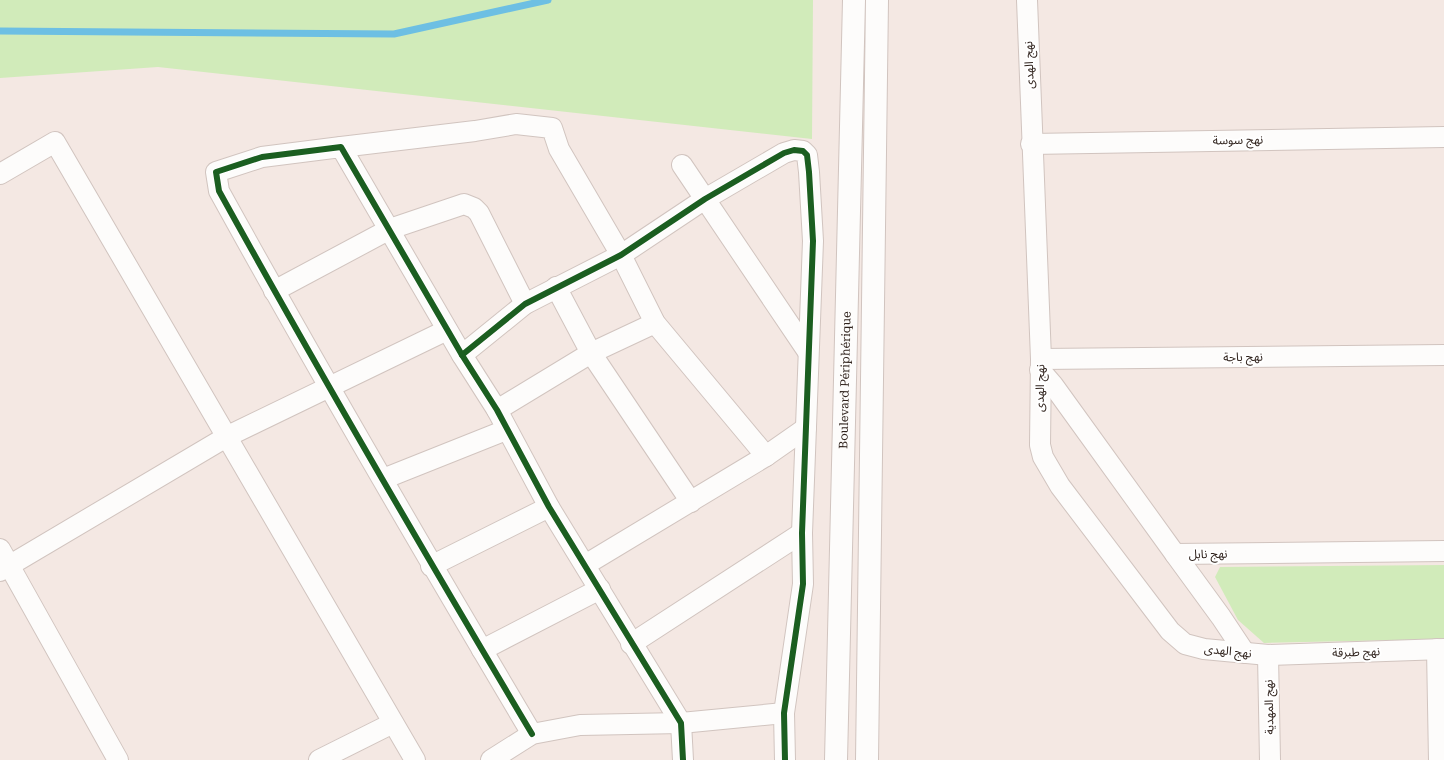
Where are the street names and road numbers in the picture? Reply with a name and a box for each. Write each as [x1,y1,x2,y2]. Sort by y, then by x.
street label: نهج الهدى [1021,41,1039,89]
street label: نهج سوسة [1213,133,1263,149]
street label: Boulevard Périphérique [836,311,854,449]
street label: نهج باجة [1223,350,1263,366]
street label: نهج الهدى [1033,364,1049,412]
street label: نهج نابل [1188,547,1228,563]
street label: نهج الهدى [1203,642,1252,662]
street label: نهج طبرقة [1332,644,1380,662]
street label: نهج المهدية [1262,679,1278,735]

